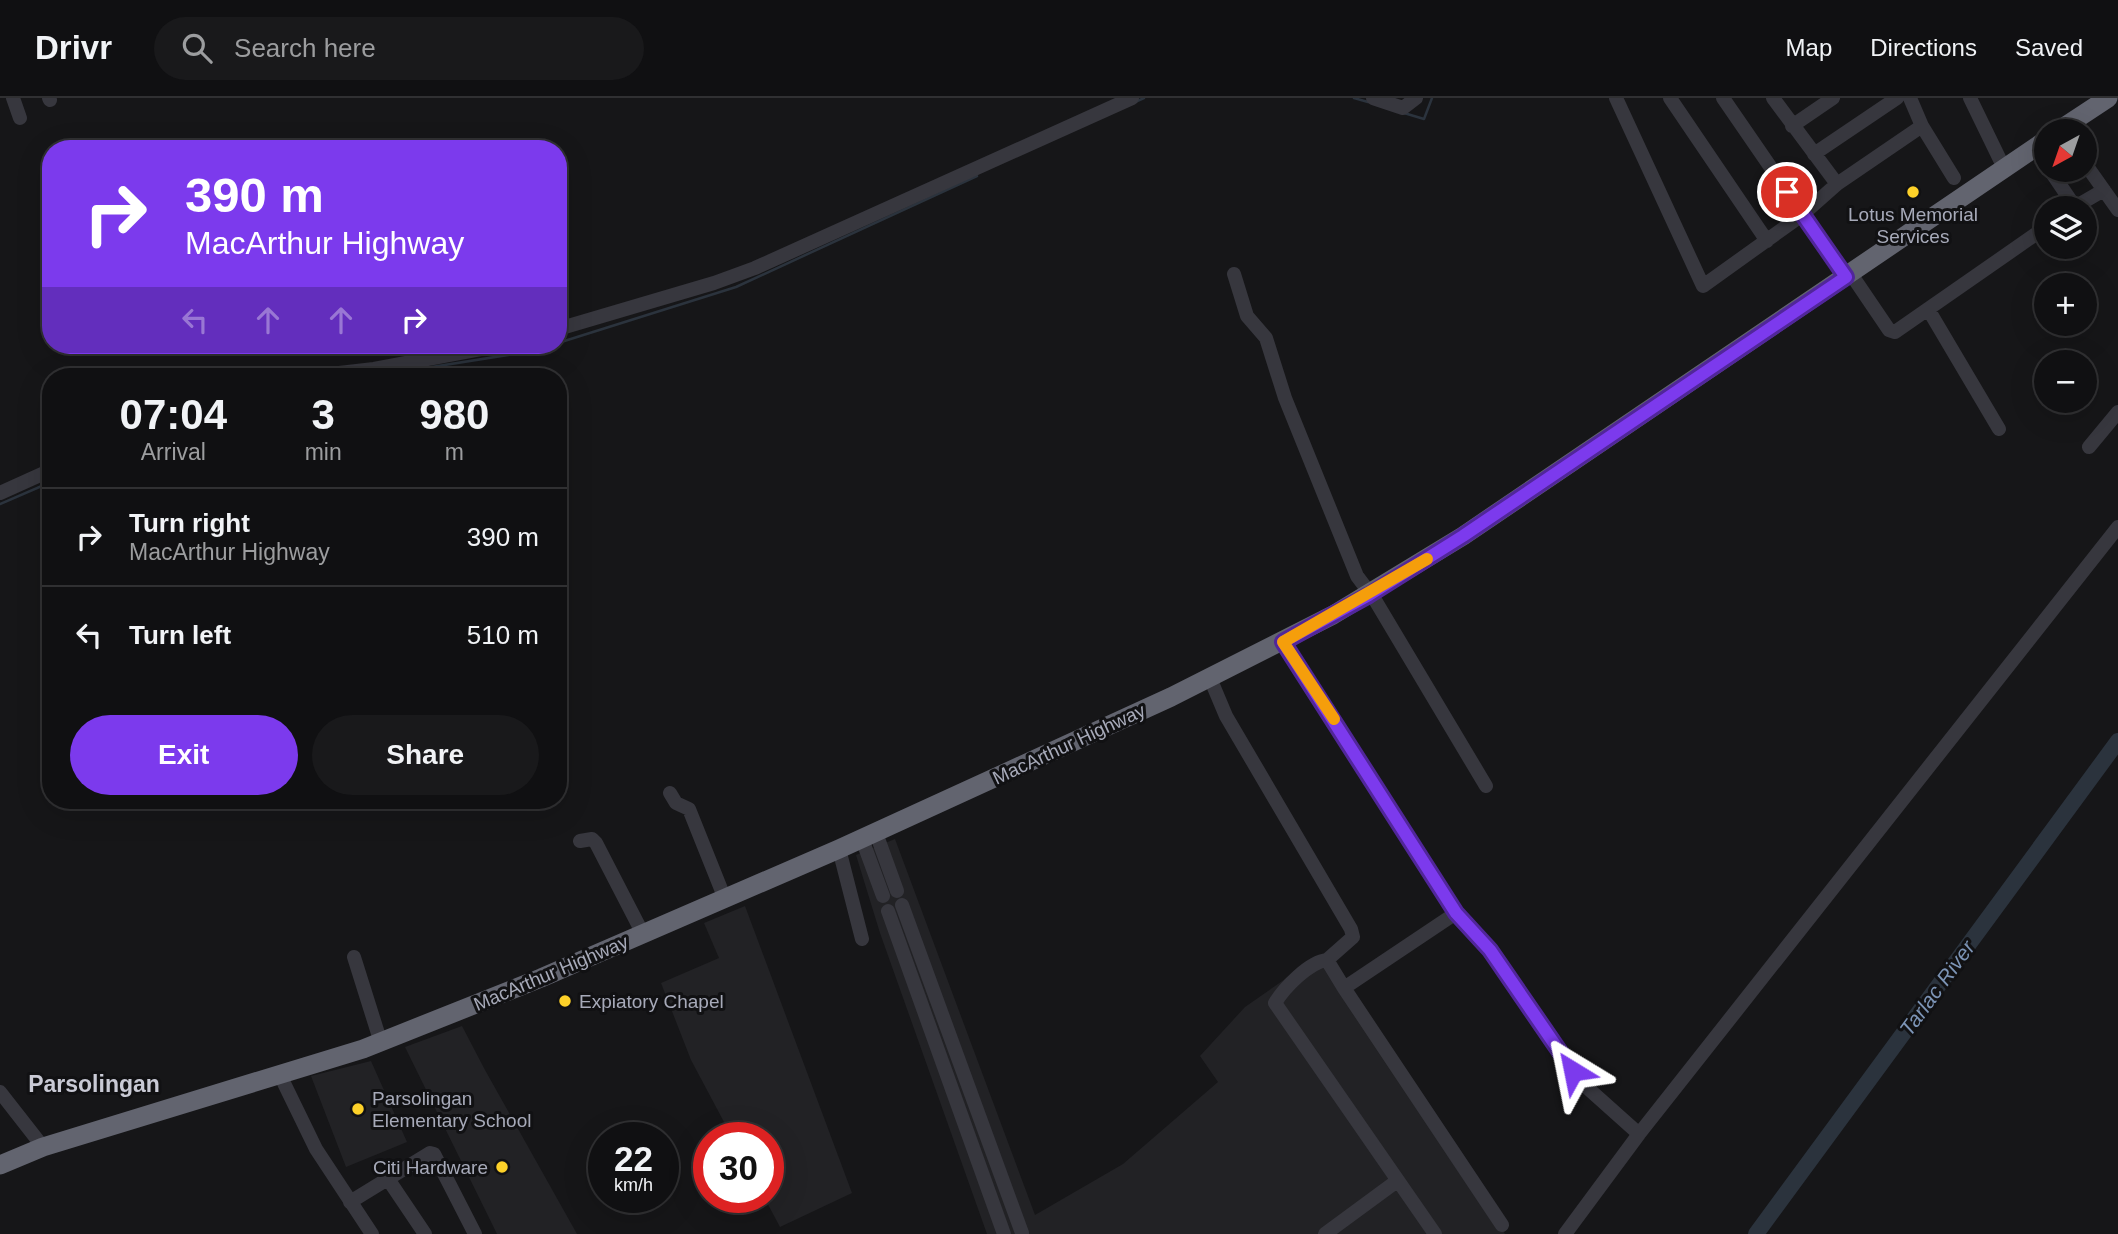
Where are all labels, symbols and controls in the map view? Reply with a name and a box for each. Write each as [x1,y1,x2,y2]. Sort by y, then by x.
search box [154,17,644,80]
text: Drivr [35,29,112,66]
icon: search [178,29,216,67]
text: Search here [234,33,376,63]
text: Map [1786,34,1832,61]
text: Directions [1870,34,1977,61]
text: Saved [2015,34,2083,61]
north arrow [2034,119,2096,182]
map controls [2034,119,2097,413]
pin [1757,162,1817,222]
icon: right [70,168,161,259]
text: 390 m [185,168,324,222]
icon: arrive [1768,173,1806,211]
marker: Lotus Memorial Services [1905,184,1921,200]
button: layers [2034,196,2097,259]
place label: Lotus Memorial Services [1848,204,1978,247]
text: MacArthur Highway [185,225,464,261]
button: + [2034,273,2097,336]
icon: left [176,301,214,339]
icon: ahead [249,301,287,339]
icon: ahead [322,301,360,339]
icon: right [395,301,433,339]
button: − [2034,350,2097,413]
text: 07:04 [120,391,227,438]
text: 3 [311,391,335,438]
text: 980 [419,391,489,438]
text: Arrival [141,439,206,465]
text: min [305,439,342,465]
text: m [445,439,464,465]
text: Turn right [129,508,250,538]
icon: right [70,518,108,556]
text: 390 m [467,522,539,552]
text: MacArthur Highway [129,539,330,565]
icon: left [70,616,108,654]
text: Turn left [129,620,231,650]
text: 510 m [467,620,539,650]
street label: MacArthur Highway [989,699,1149,789]
button: Exit [70,715,298,795]
button: Share [312,715,539,795]
street label: MacArthur Highway [471,931,632,1015]
water label: Tarlac River [1895,935,1980,1040]
place label: Expiatory Chapel [579,991,724,1012]
marker: Expiatory Chapel [557,993,573,1009]
position arrow [1536,1034,1610,1108]
district label: Parsolingan [28,1071,160,1097]
place label: Parsolingan Elementary School [372,1088,531,1131]
marker: Parsolingan Elementary School [350,1101,366,1117]
speed limit sign: 30 [693,1122,784,1213]
text: 22 [614,1139,653,1178]
place label: Citi Hardware [373,1157,488,1178]
marker: Citi Hardware [494,1159,510,1175]
text: km/h [614,1175,653,1195]

